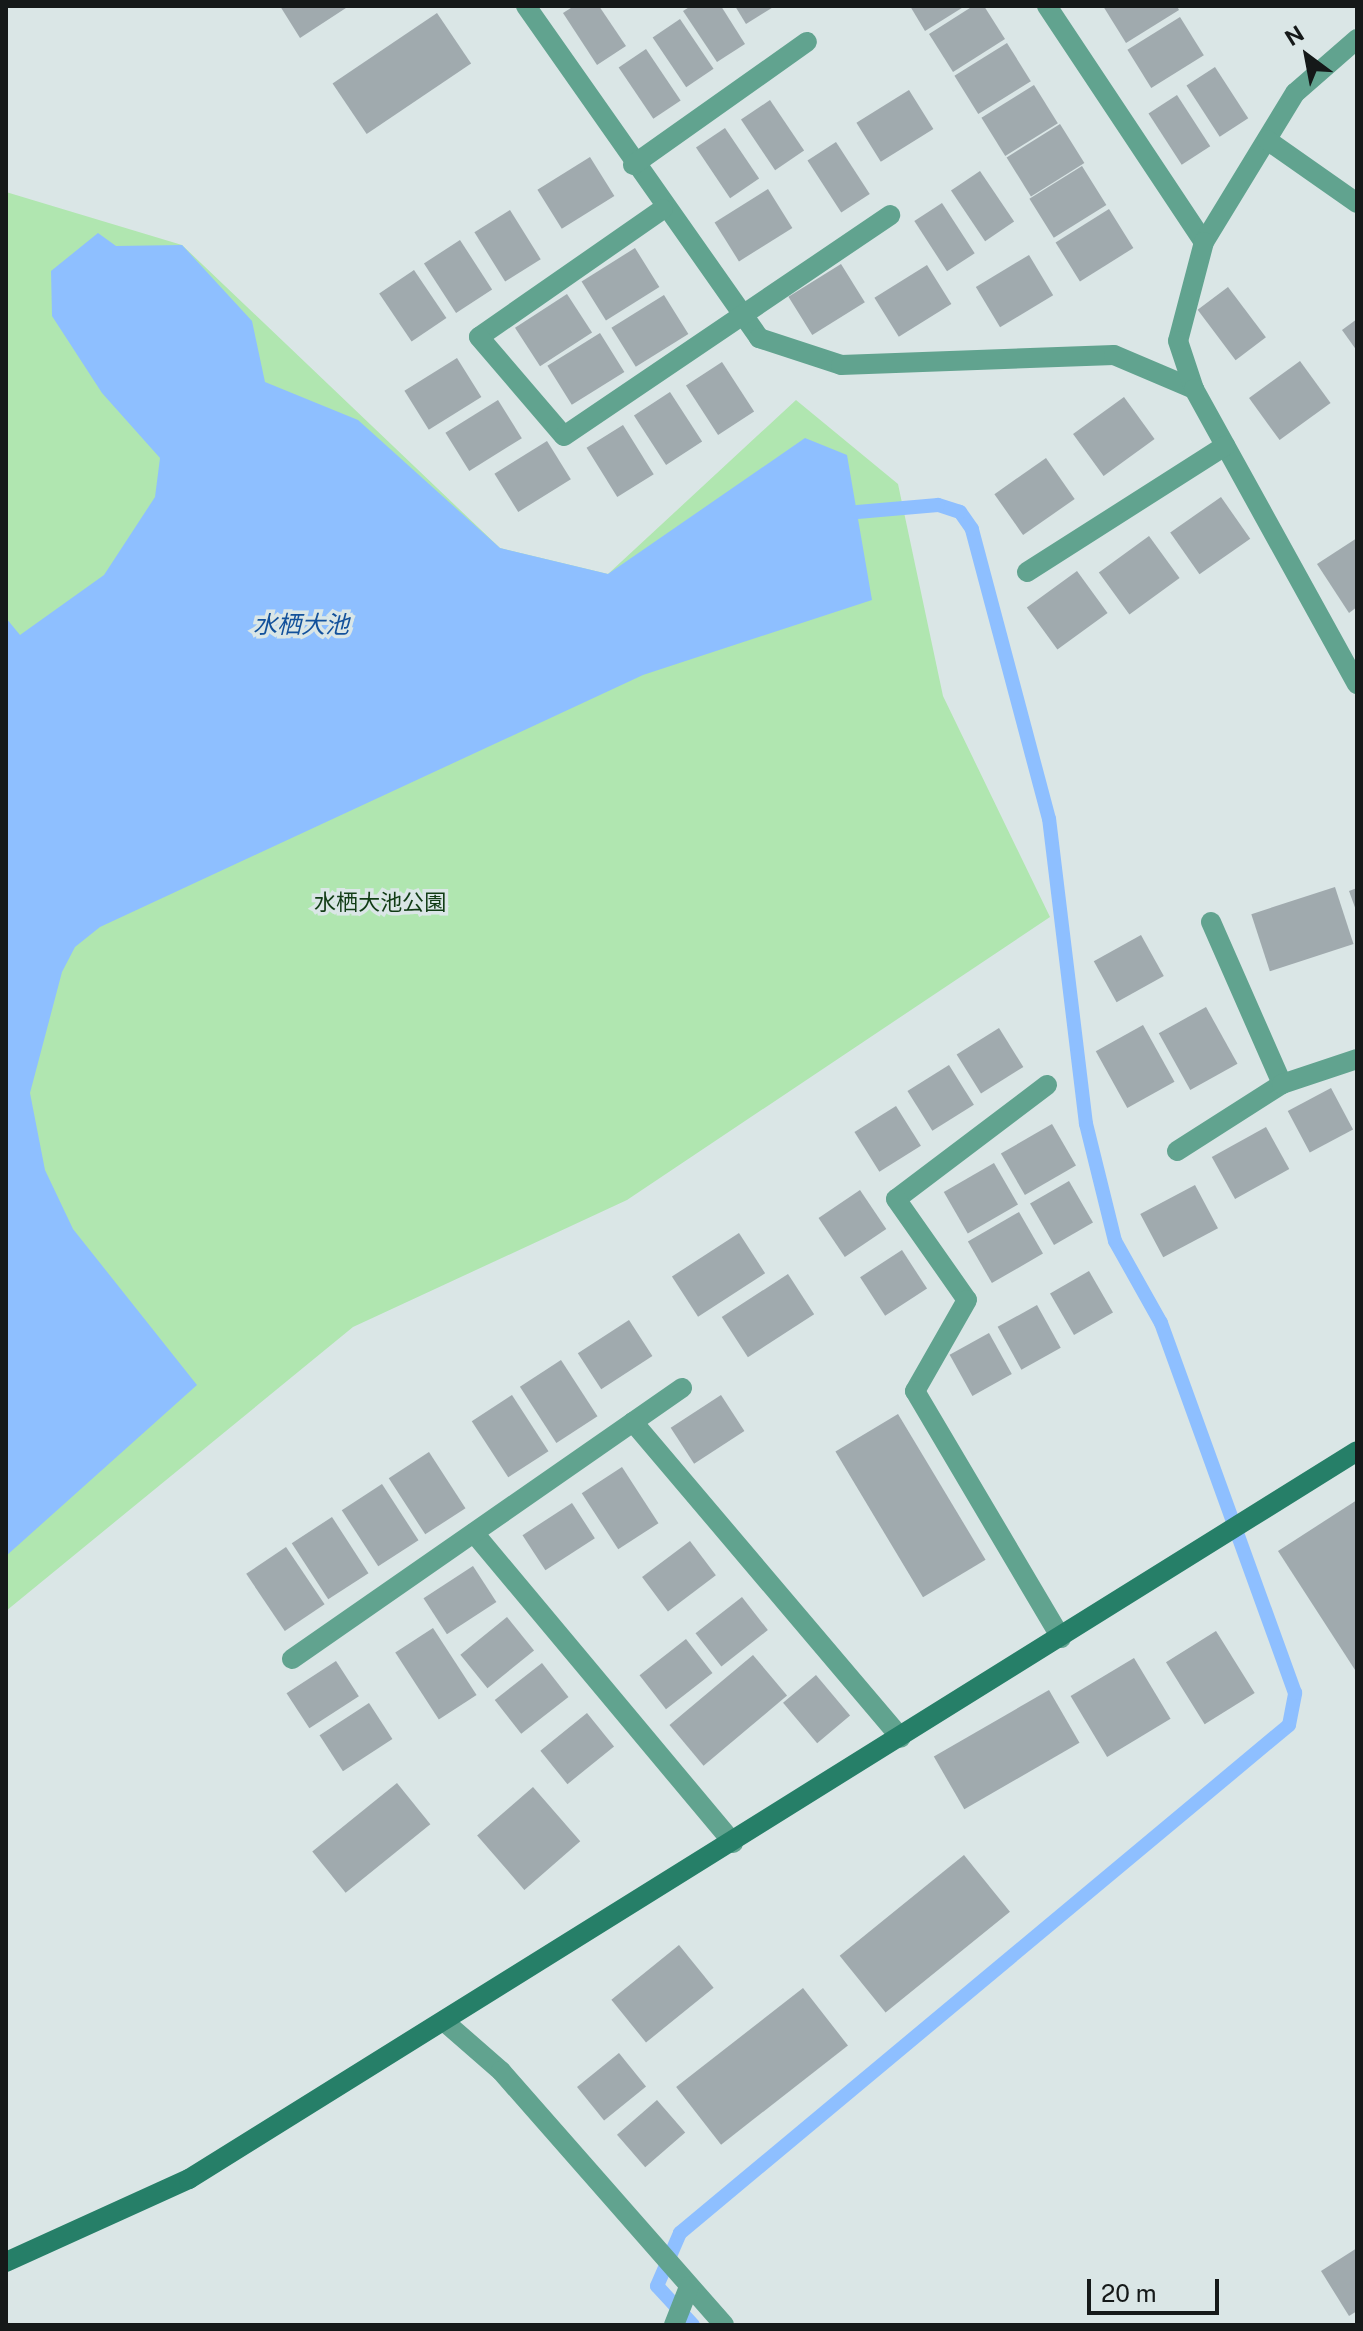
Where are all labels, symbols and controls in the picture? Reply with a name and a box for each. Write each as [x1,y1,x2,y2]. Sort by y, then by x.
north arrow [1267,16,1347,96]
text: N [1280,20,1308,51]
water label: 水栖大池 [253,611,349,639]
park label: 水栖大池公園 [314,890,446,916]
scale bar [1091,2263,1223,2313]
text: 20 m [1101,2279,1157,2307]

